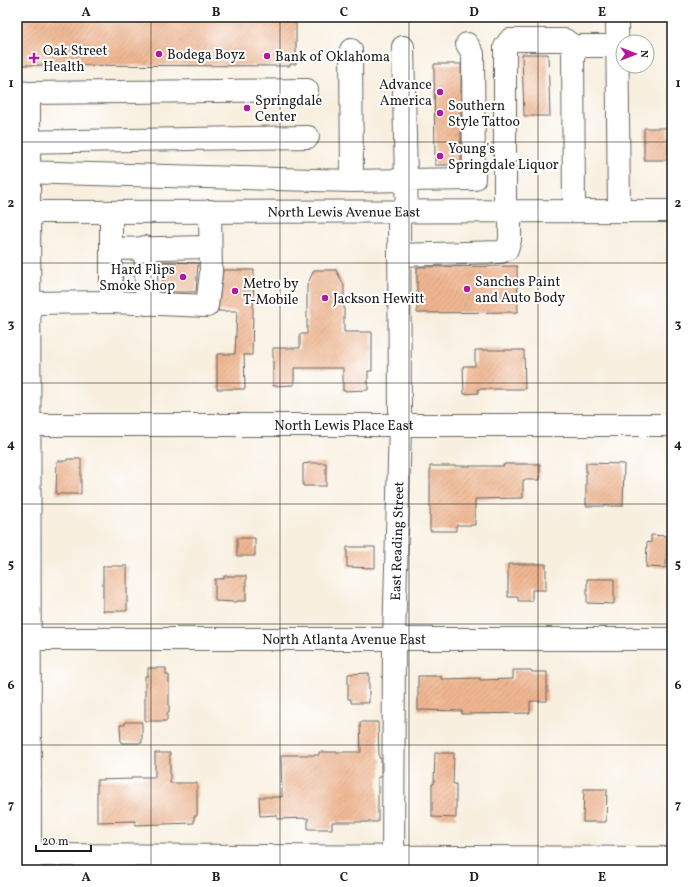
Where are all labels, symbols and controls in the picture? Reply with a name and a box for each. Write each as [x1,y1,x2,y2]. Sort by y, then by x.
text: A [81,4,91,22]
text: B [212,4,221,22]
text: C [340,4,348,22]
text: D [469,4,479,22]
text: E [598,4,606,22]
north arrow [615,34,655,74]
place label: Oak Street Health [43,42,107,77]
place label: Bodega Boyz [167,46,245,65]
place label: Bank of Oklahoma [275,48,390,67]
marker: Bodega Boyz [154,49,164,59]
text: N [636,50,651,58]
marker: Bank of Oklahoma [262,51,272,61]
marker: Oak Street Health [28,52,40,64]
text: 1 [8,75,14,93]
text: 1 [675,75,681,93]
place label: Advance America [379,76,432,111]
marker: Advance America [435,87,445,97]
place label: Springdale Center [255,92,322,127]
place label: Southern Style Tattoo [448,97,520,132]
marker: Springdale Center [242,103,252,113]
marker: Southern Style Tattoo [435,108,445,118]
place label: Young's Springdale Liquor [448,140,559,175]
marker: Young's Springdale Liquor [435,151,445,161]
text: 2 [8,195,15,213]
text: 2 [675,195,682,213]
street label: North Lewis Avenue East [267,203,421,223]
place label: Hard Flips Smoke Shop [99,261,175,296]
marker: Hard Flips Smoke Shop [178,272,188,282]
place label: Sanches Paint and Auto Body [475,273,566,308]
place label: Metro by T-Mobile [243,275,299,310]
marker: Sanches Paint and Auto Body [462,284,472,294]
marker: Metro by T-Mobile [230,286,240,296]
place label: Jackson Hewitt [333,290,425,309]
marker: Jackson Hewitt [320,293,330,303]
text: 3 [8,316,15,334]
text: 3 [675,316,682,334]
street label: North Lewis Place East [274,417,414,436]
text: 4 [7,436,15,454]
text: 4 [674,436,682,454]
street label: East Reading Street [387,481,409,601]
text: 5 [8,556,14,574]
text: 5 [675,556,681,574]
street label: North Atlanta Avenue East [262,631,426,650]
text: 6 [7,677,15,695]
text: 6 [674,677,682,695]
text: 7 [8,797,14,815]
text: 7 [675,797,681,815]
scale bar [36,827,91,853]
text: 20 m [42,834,69,850]
text: A [81,869,91,887]
text: B [212,869,221,887]
text: C [340,869,348,887]
text: D [469,869,479,887]
text: E [598,869,606,887]

